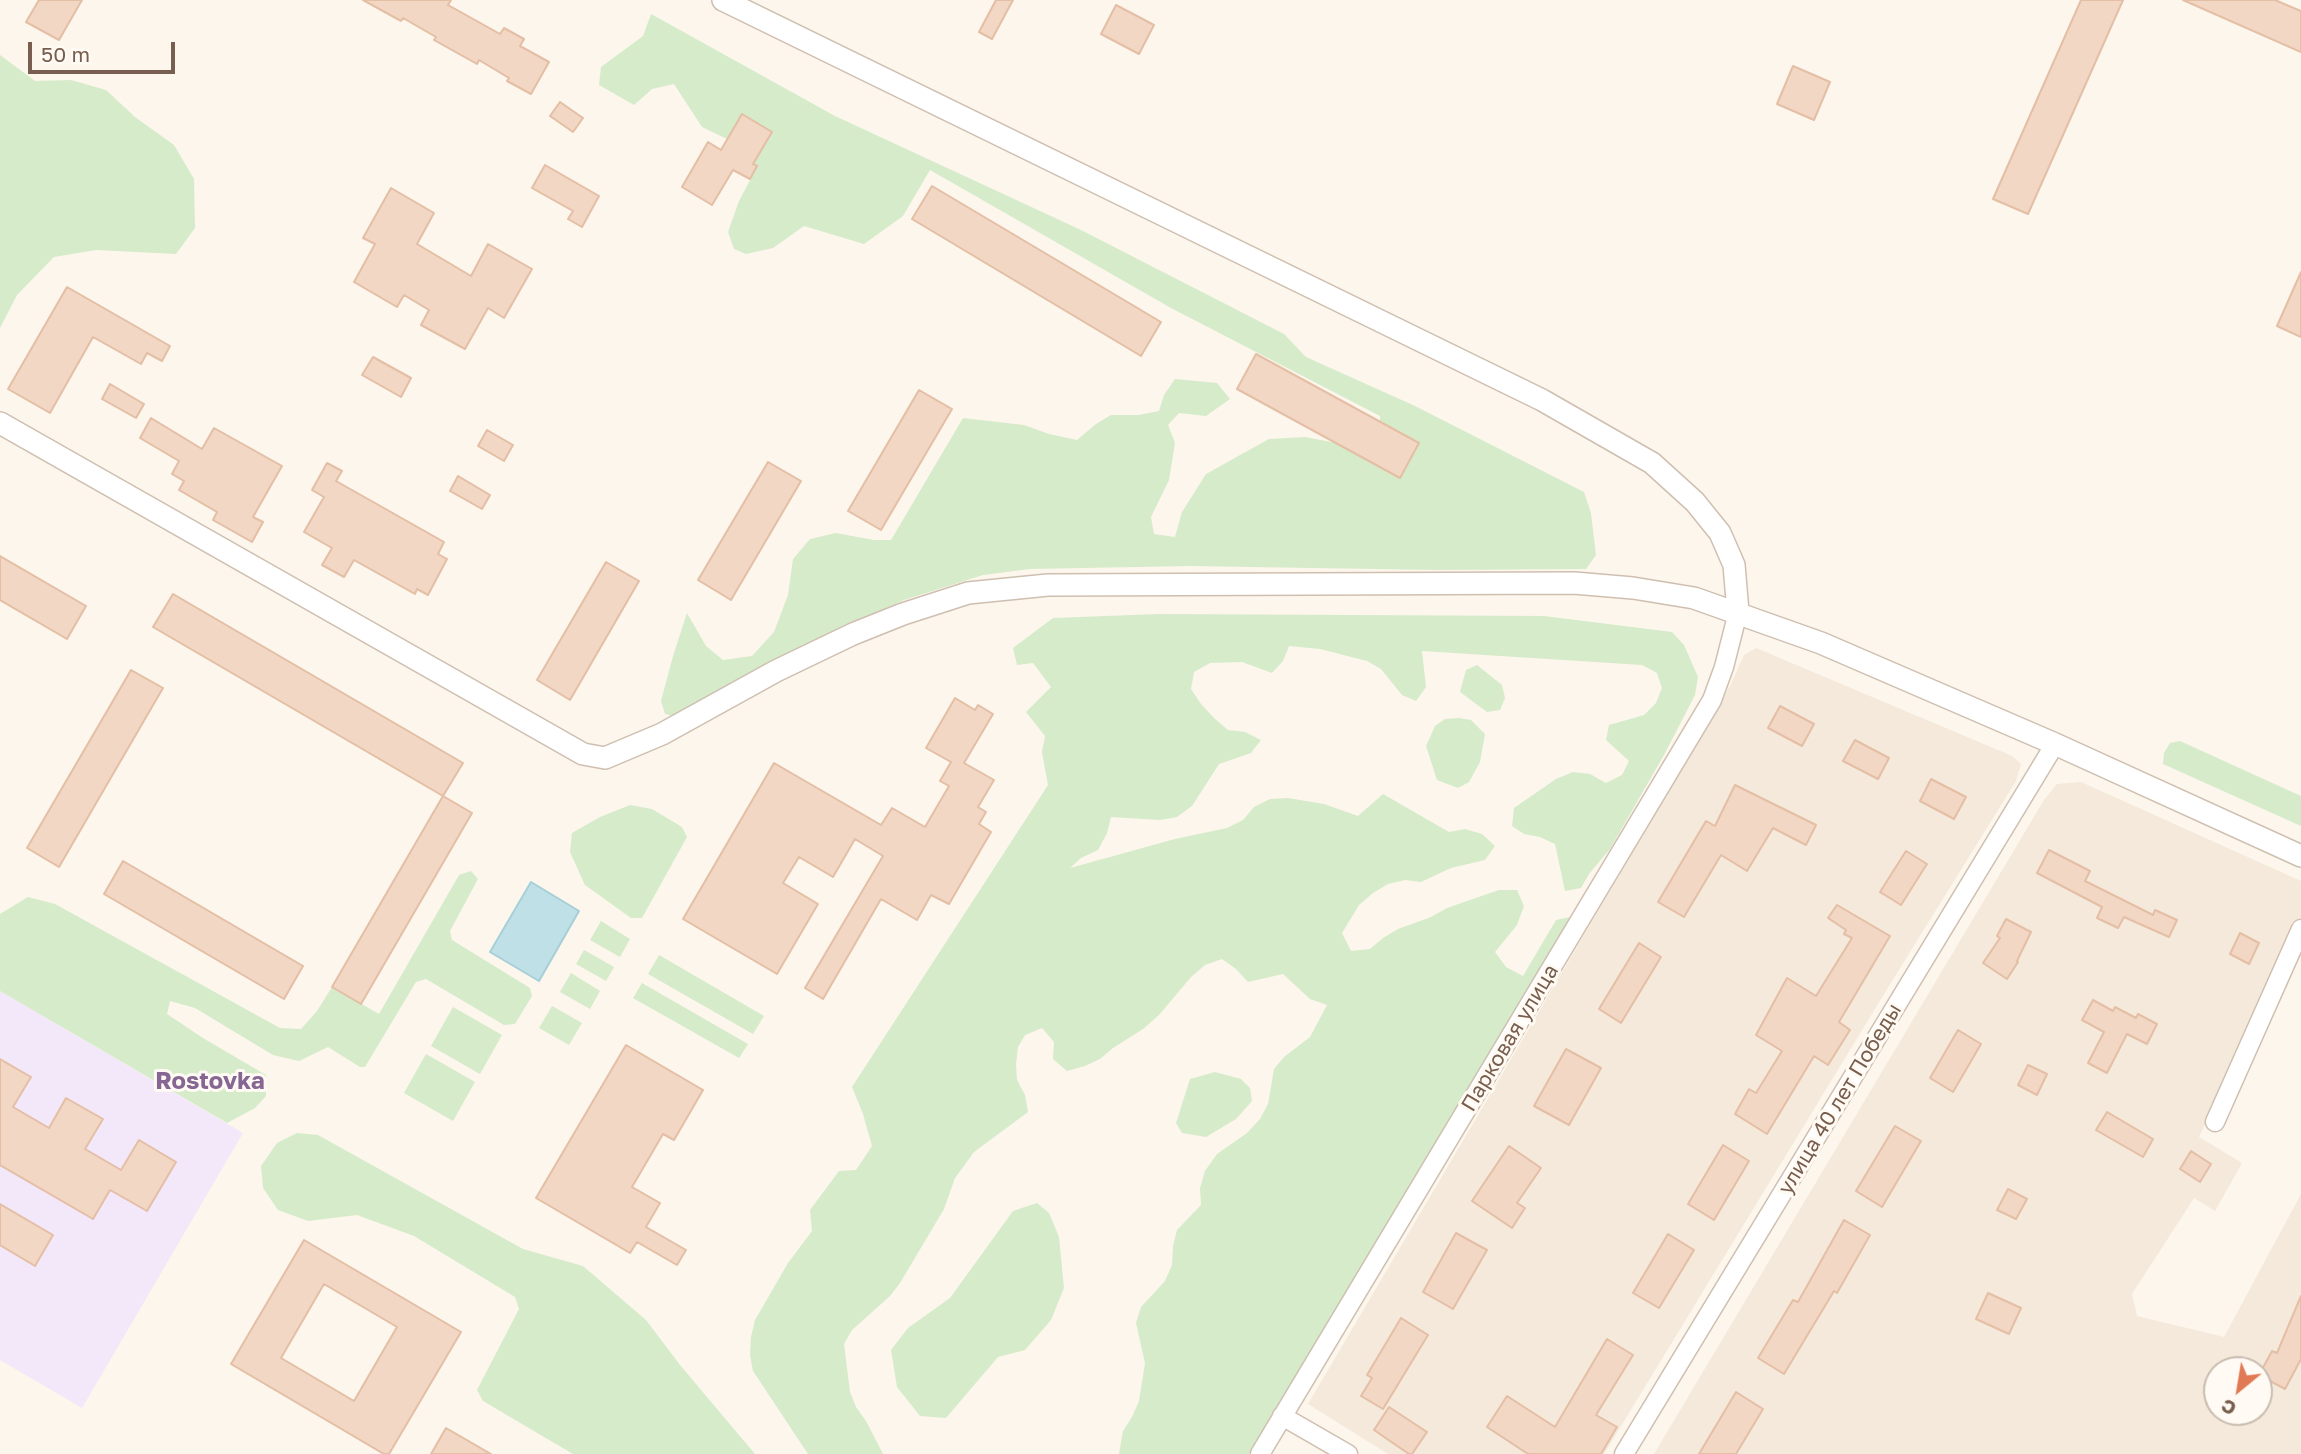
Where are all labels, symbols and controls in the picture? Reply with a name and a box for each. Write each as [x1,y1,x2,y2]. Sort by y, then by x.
scale bar [32,28,178,72]
text: 50 m [41,41,90,67]
street label: Парковая улица [1456,960,1564,1116]
street label: улица 40 лет Победы [1773,999,1907,1199]
district label: Rostovka [155,1067,265,1095]
north arrow [2203,1356,2273,1426]
text: С [2217,1395,2240,1421]

